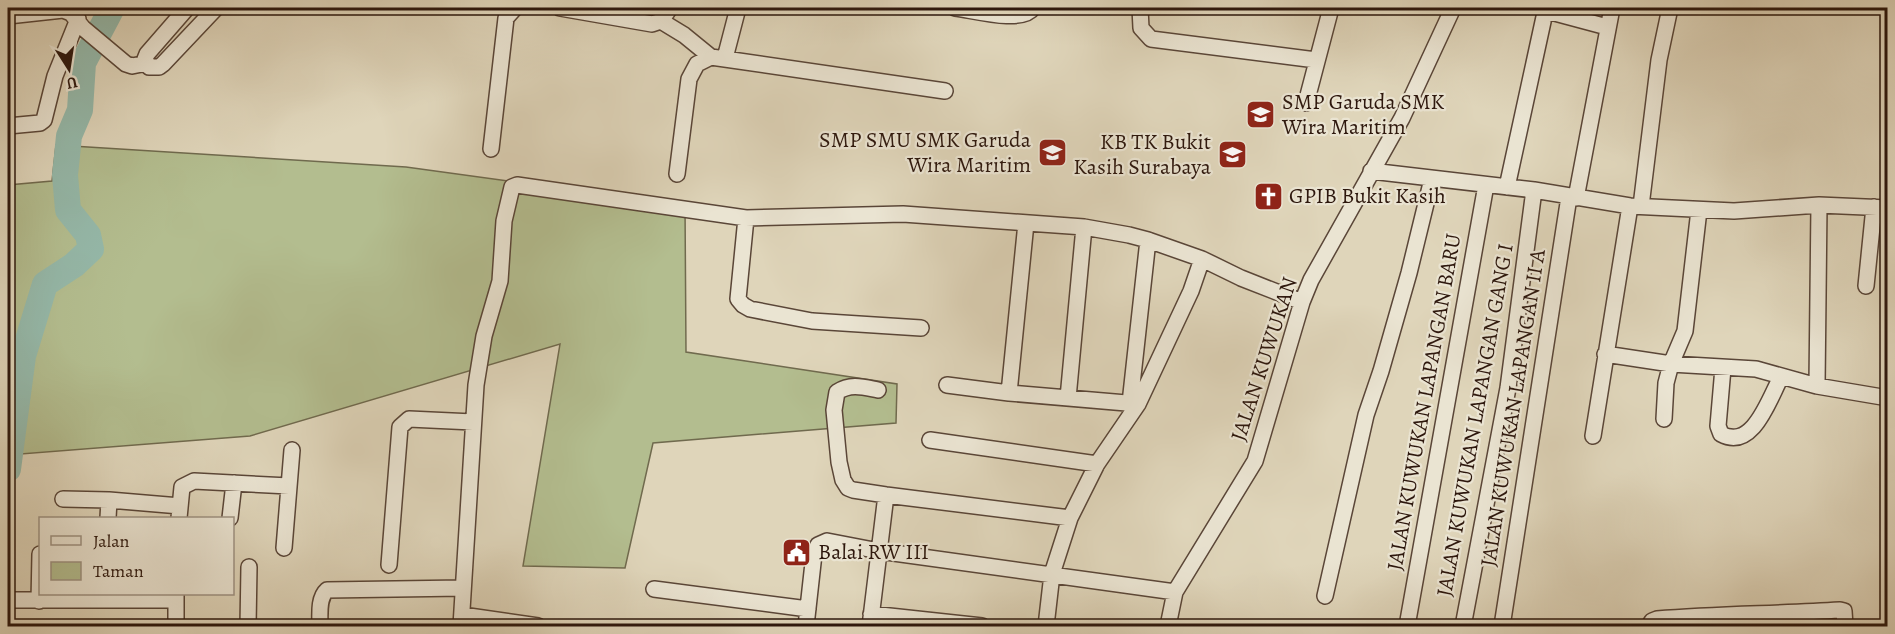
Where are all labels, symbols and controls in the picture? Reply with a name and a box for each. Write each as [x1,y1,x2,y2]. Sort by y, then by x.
north arrow [39,39,99,99]
text: U [64,71,79,95]
place label: SMP Garuda SMK Wira Maritim [1281,87,1445,142]
school or university icon: SMP Garuda SMK Wira Maritim [1245,99,1277,131]
place label: SMP SMU SMK Garuda Wira Maritim [819,125,1032,180]
place label: KB TK Bukit Kasih Surabaya [1073,127,1212,182]
school or university icon: SMP SMU SMK Garuda Wira Maritim [1036,137,1068,169]
school or university icon: KB TK Bukit Kasih Surabaya [1216,139,1248,171]
church icon: GPIB Bukit Kasih [1252,180,1284,212]
place label: GPIB Bukit Kasih [1289,181,1446,211]
street label: JALAN KUWUKAN LAPANGAN BARU [1380,231,1468,573]
street label: JALAN KUWUKAN LAPANGAN GANG I [1429,241,1521,599]
street label: JALAN KUWUKAN LAPANGAN II A [1473,246,1553,569]
street label: JALAN KUWUKAN [1223,273,1305,445]
legend [39,517,234,595]
text: Jalan [93,529,130,553]
public building icon: Balai RW III [781,536,813,568]
place label: Balai RW III [818,537,929,567]
text: Taman [93,559,144,583]

